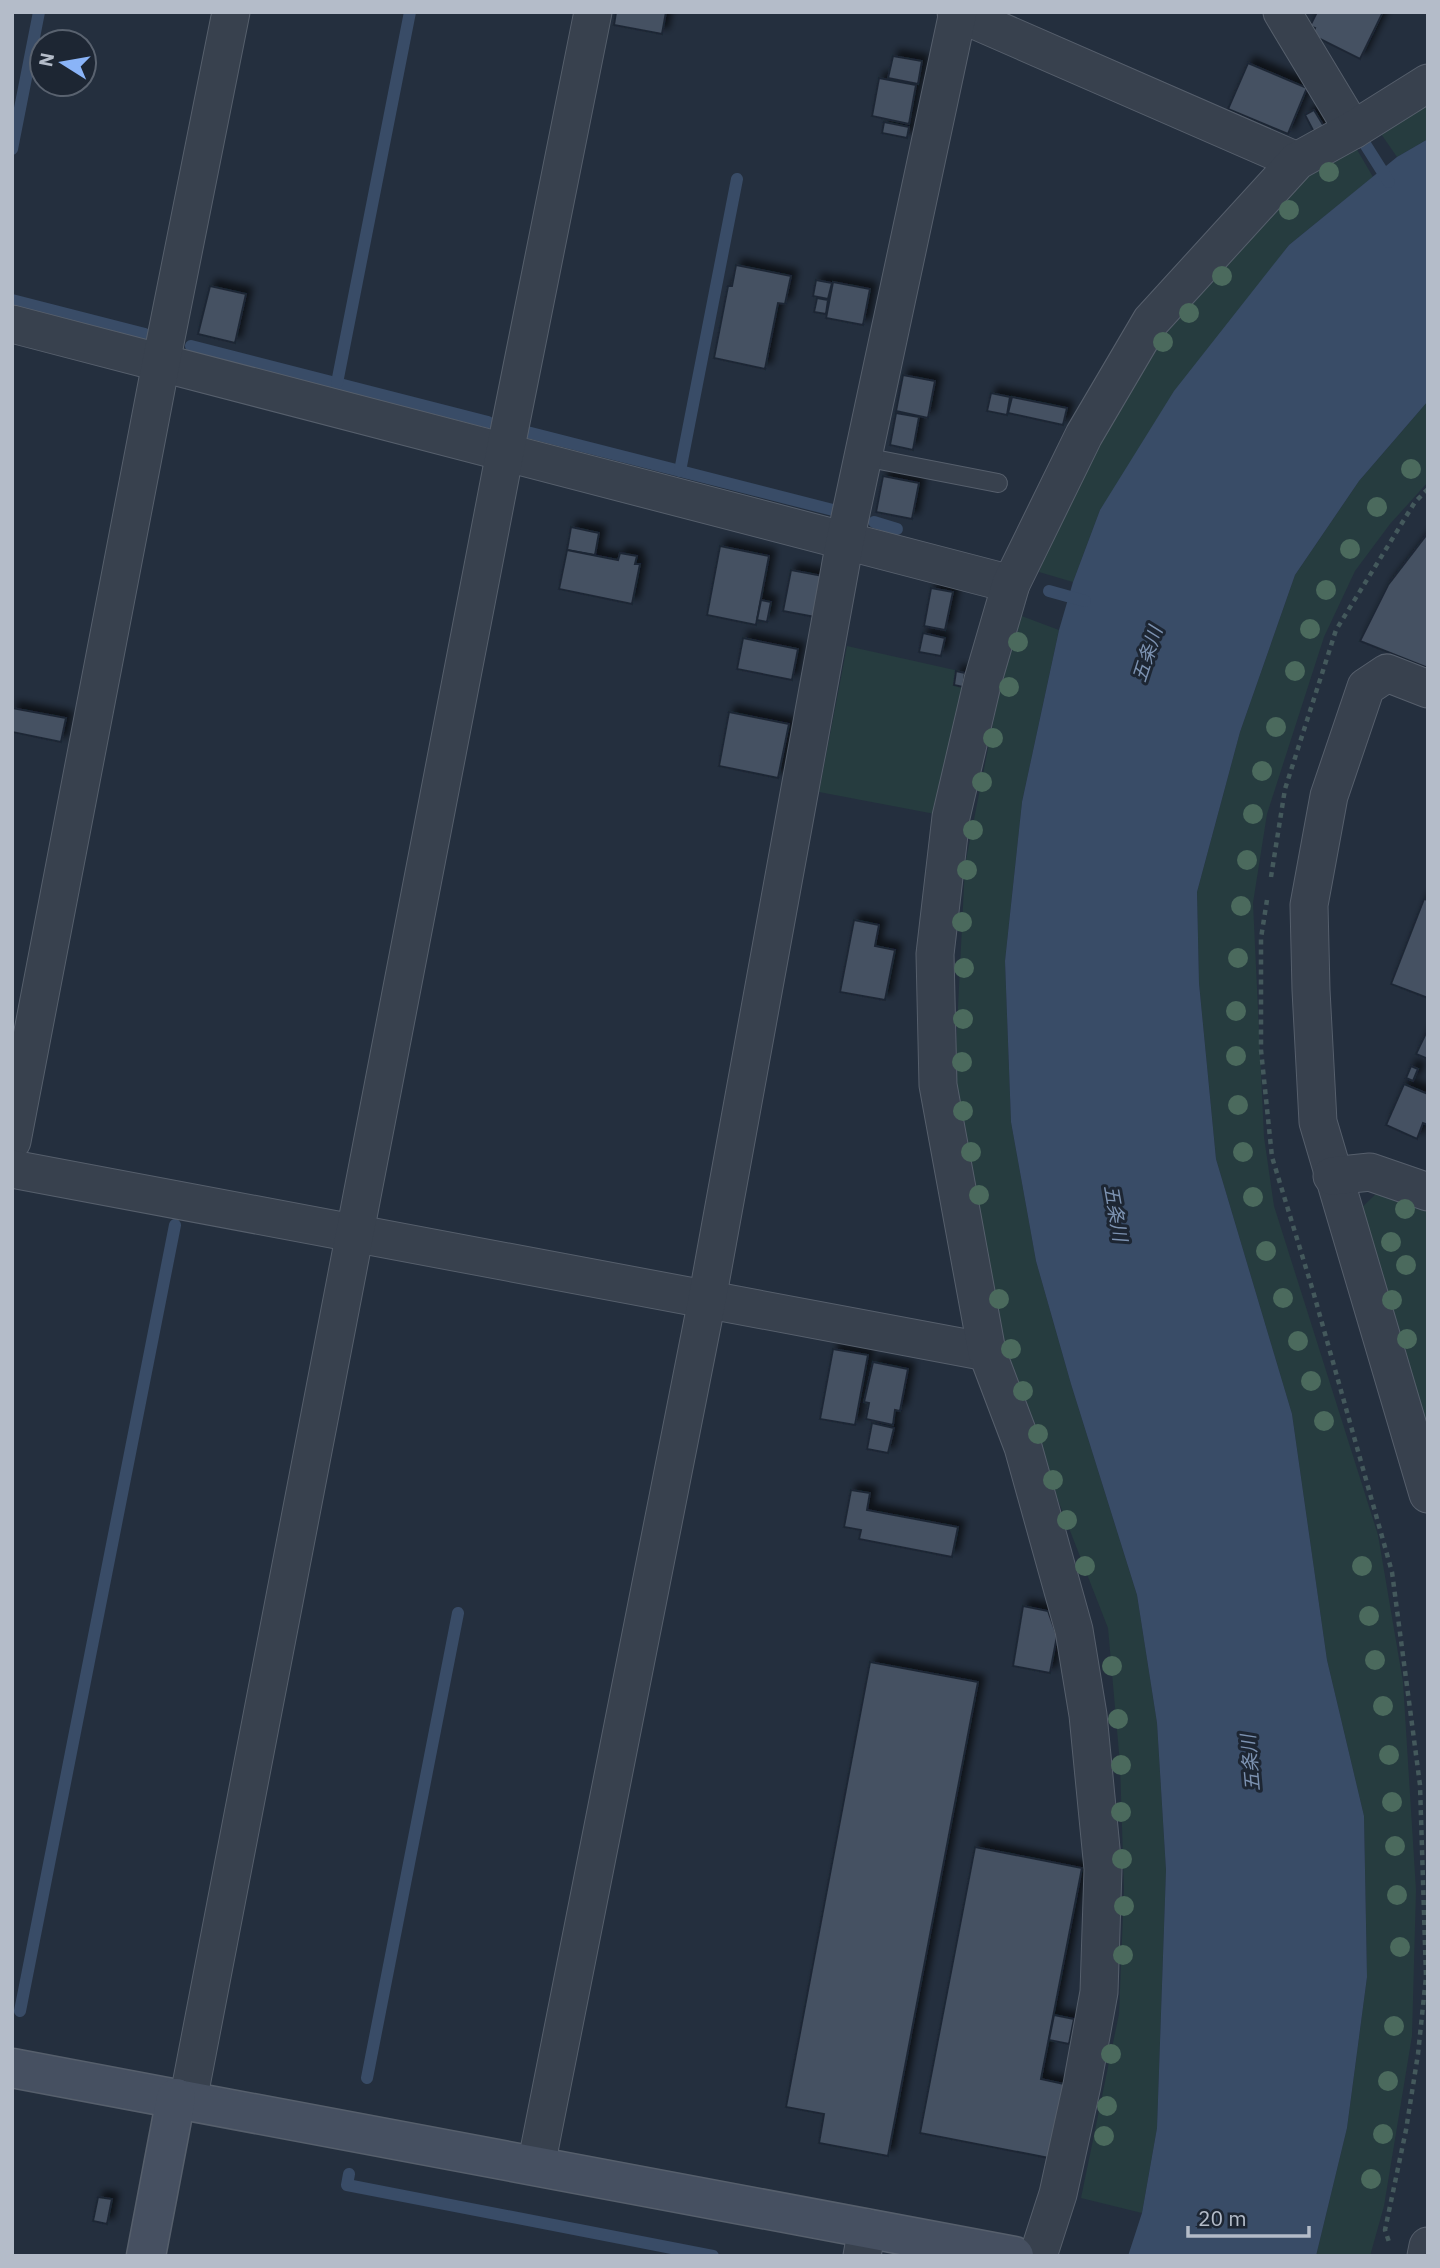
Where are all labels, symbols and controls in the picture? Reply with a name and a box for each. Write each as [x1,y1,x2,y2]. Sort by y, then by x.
north arrow [28,28,98,98]
text: N [33,51,59,69]
water label: 五条川 [1127,621,1168,685]
water label: 五条川 [1099,1183,1133,1245]
water label: 五条川 [1235,1732,1264,1792]
scale bar [1188,2194,1309,2238]
text: 20 m [1198,2204,1247,2232]

